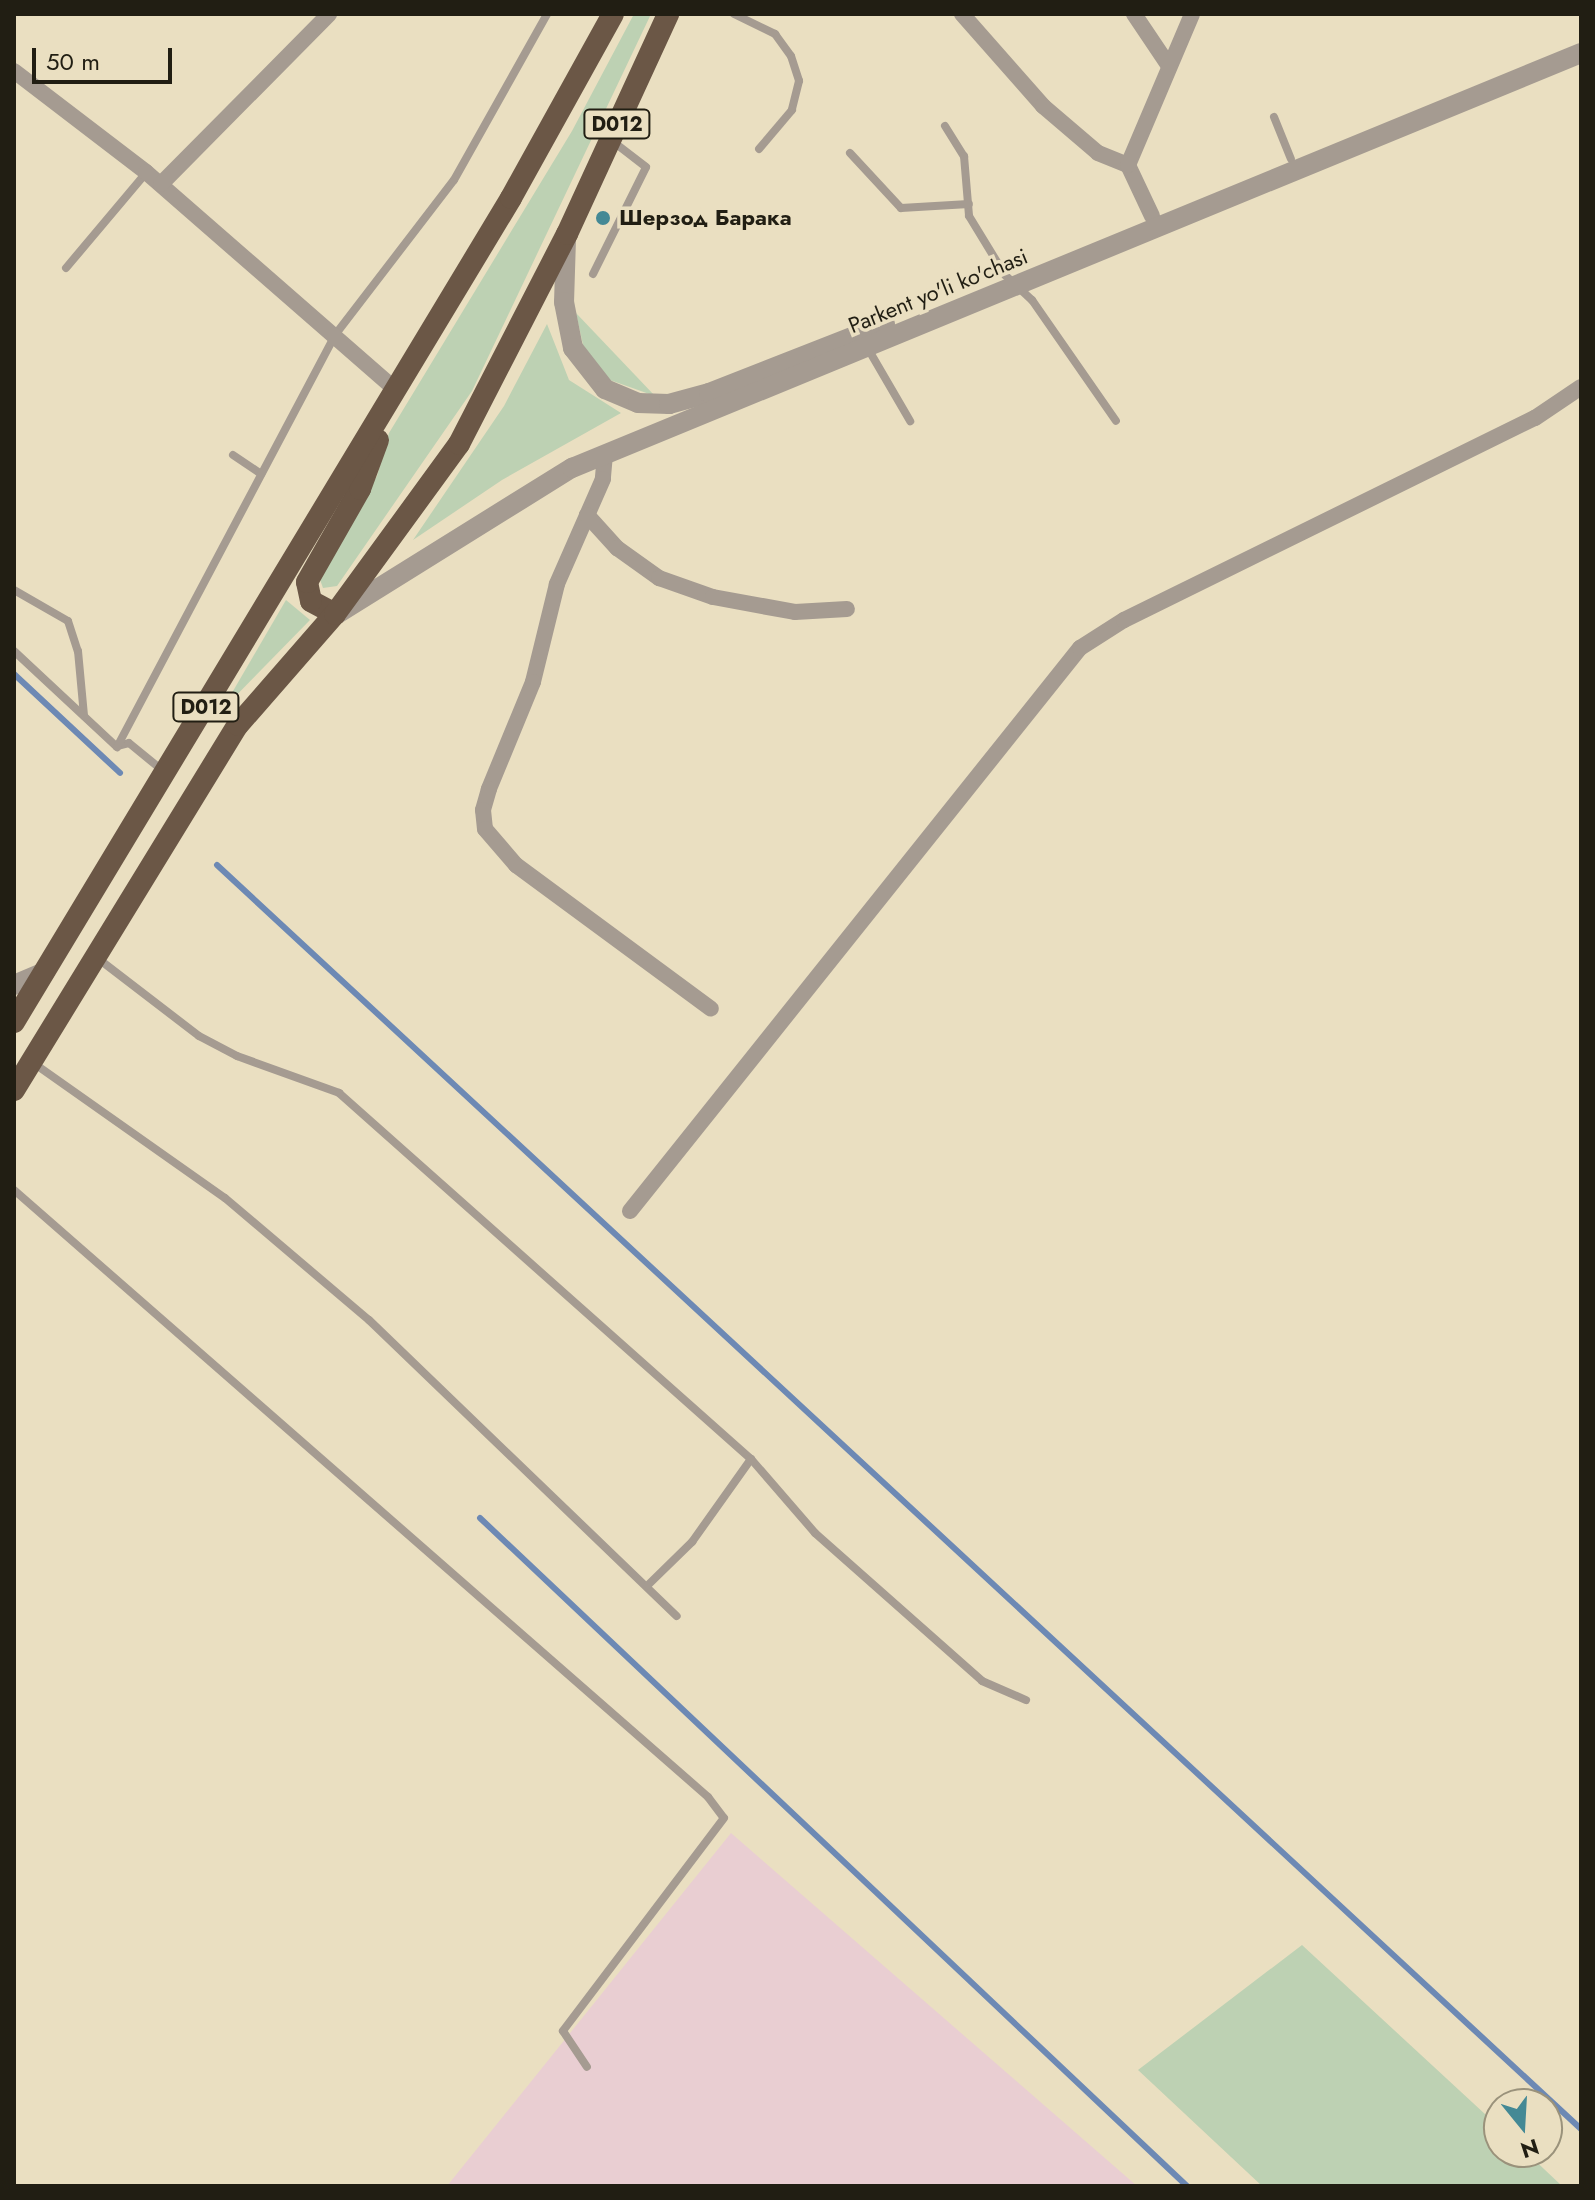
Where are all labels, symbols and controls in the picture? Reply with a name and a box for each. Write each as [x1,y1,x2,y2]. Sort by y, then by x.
scale bar [36,32,176,82]
text: 50 m [46,44,100,79]
road number: D012 [583,108,651,140]
place label: Шерзод Барака [619,205,792,231]
marker: Шерзод Барака [594,209,612,227]
street label: Parkent yo'li ko'chasi [844,243,1032,339]
road number: D012 [172,691,240,723]
north arrow [1483,2088,1563,2168]
text: N [1517,2131,1543,2167]

